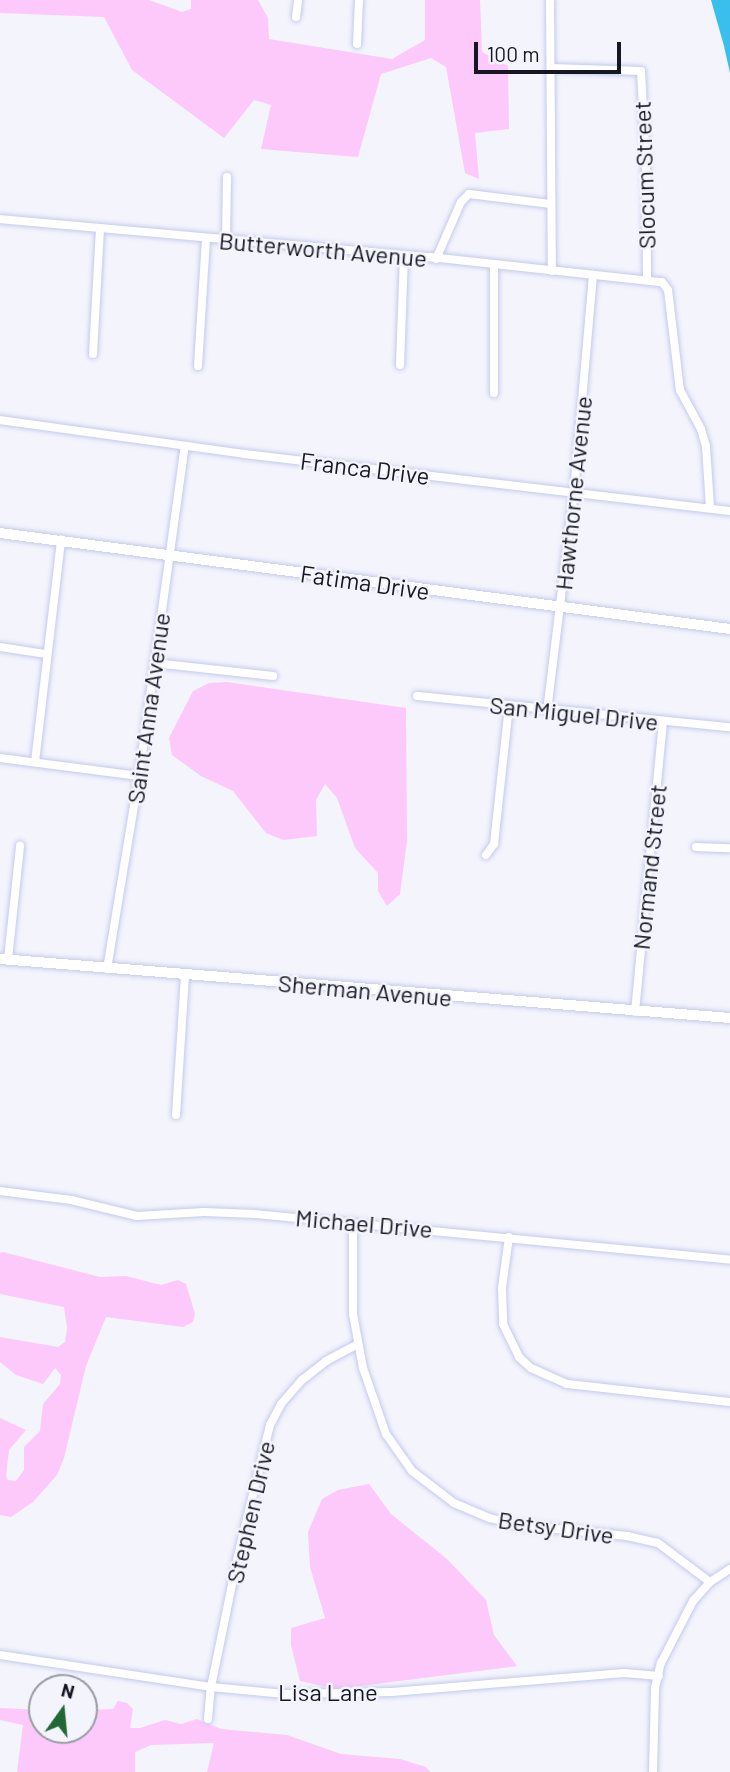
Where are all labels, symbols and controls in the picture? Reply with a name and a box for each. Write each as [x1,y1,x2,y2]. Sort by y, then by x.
scale bar [478,28,625,72]
text: 100 m [487,41,540,66]
street label: Slocum Street [627,100,661,250]
street label: Butterworth Avenue [218,226,428,272]
street label: Hawthorne Avenue [548,394,598,592]
street label: Franca Drive [299,446,431,490]
street label: Fatima Drive [298,559,432,605]
street label: Saint Anna Avenue [120,611,176,805]
street label: San Miguel Drive [488,690,660,736]
street label: Normand Street [626,783,672,951]
street label: Sherman Avenue [277,968,453,1012]
street label: Michael Drive [294,1203,434,1243]
street label: Stephen Drive [220,1438,280,1586]
street label: Betsy Drive [496,1505,616,1549]
north arrow [28,1674,98,1744]
text: N [59,1677,77,1703]
street label: Lisa Lane [278,1678,378,1706]

